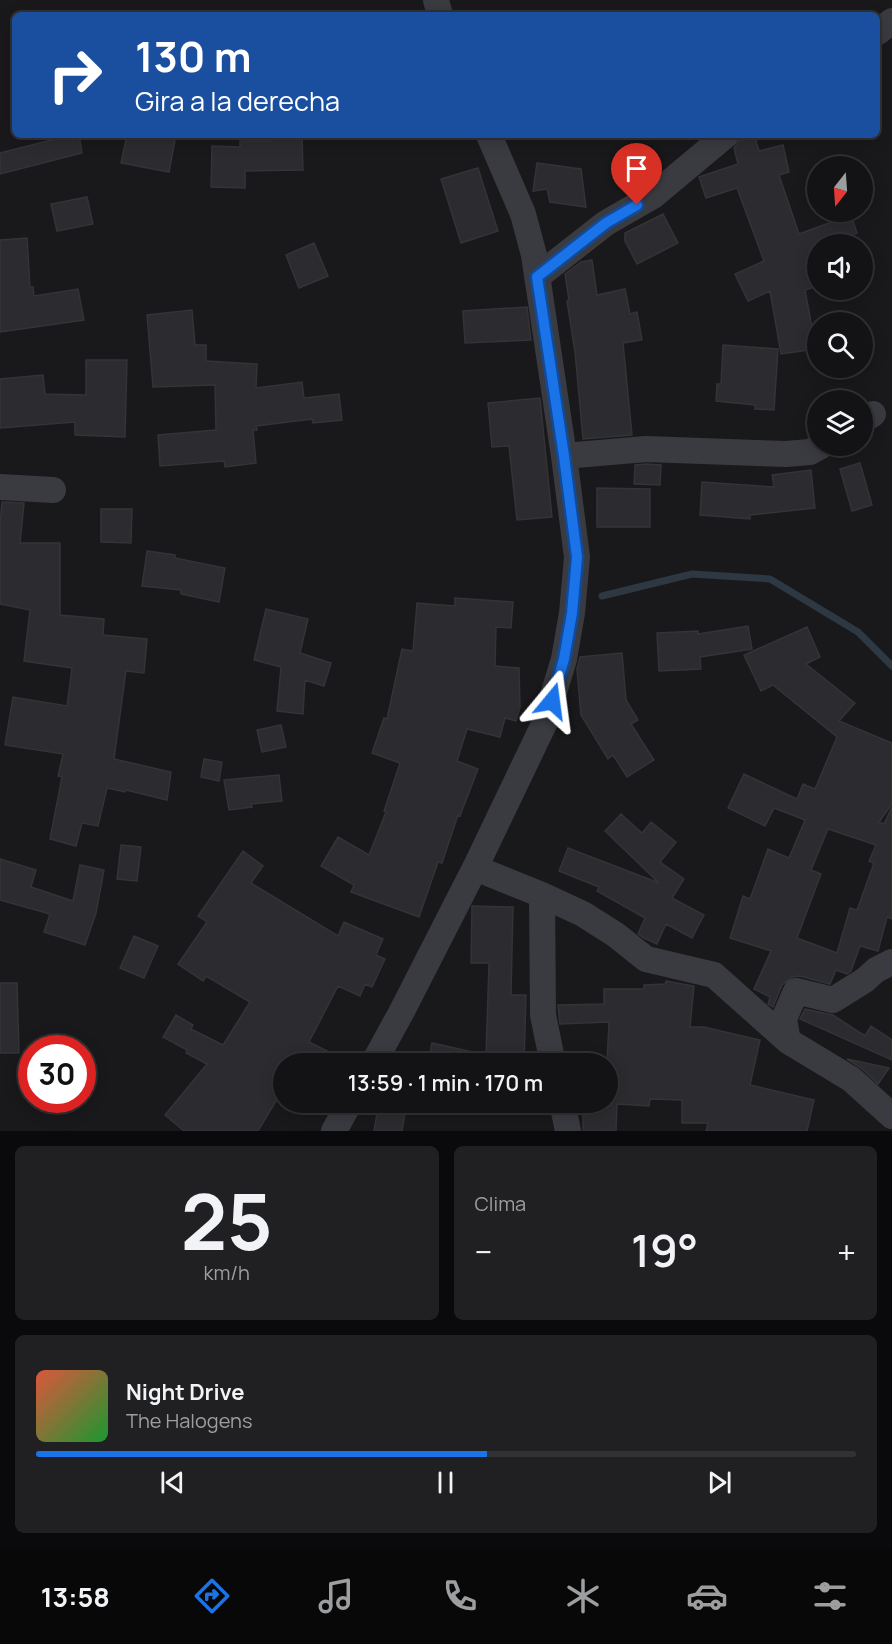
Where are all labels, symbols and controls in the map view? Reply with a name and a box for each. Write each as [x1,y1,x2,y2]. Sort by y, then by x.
text: 130 m [135,27,252,85]
icon: right [36,36,114,114]
text: Gira a la derecha [135,82,340,119]
pin [611,143,662,205]
icon: arrive [620,152,653,185]
north arrow [807,156,873,222]
map controls [807,156,873,456]
button: sound [807,234,873,300]
button: search [807,312,873,378]
button: layers [807,390,873,456]
position arrow [520,669,584,733]
speed limit sign: 30 [18,1035,96,1113]
text: 13:59 · 1 min · 170 m [348,1068,543,1098]
text: 25 [181,1167,273,1273]
text: Clima [475,1190,526,1217]
text: 19° [631,1219,698,1281]
text: − [475,1229,492,1274]
text: + [837,1229,856,1274]
text: km/h [203,1259,250,1286]
text: Night Drive [126,1377,245,1407]
text: The Halogens [126,1407,252,1434]
icon: previous [156,1466,189,1499]
icon: pause [429,1466,462,1499]
icon: next [703,1466,736,1499]
icon: directions [191,1575,233,1617]
icon: music [315,1575,357,1617]
icon: phone [439,1575,481,1617]
icon: climate [562,1575,604,1617]
icon: car [686,1575,728,1617]
icon: filters [809,1575,851,1617]
text: 13:58 [41,1578,110,1615]

